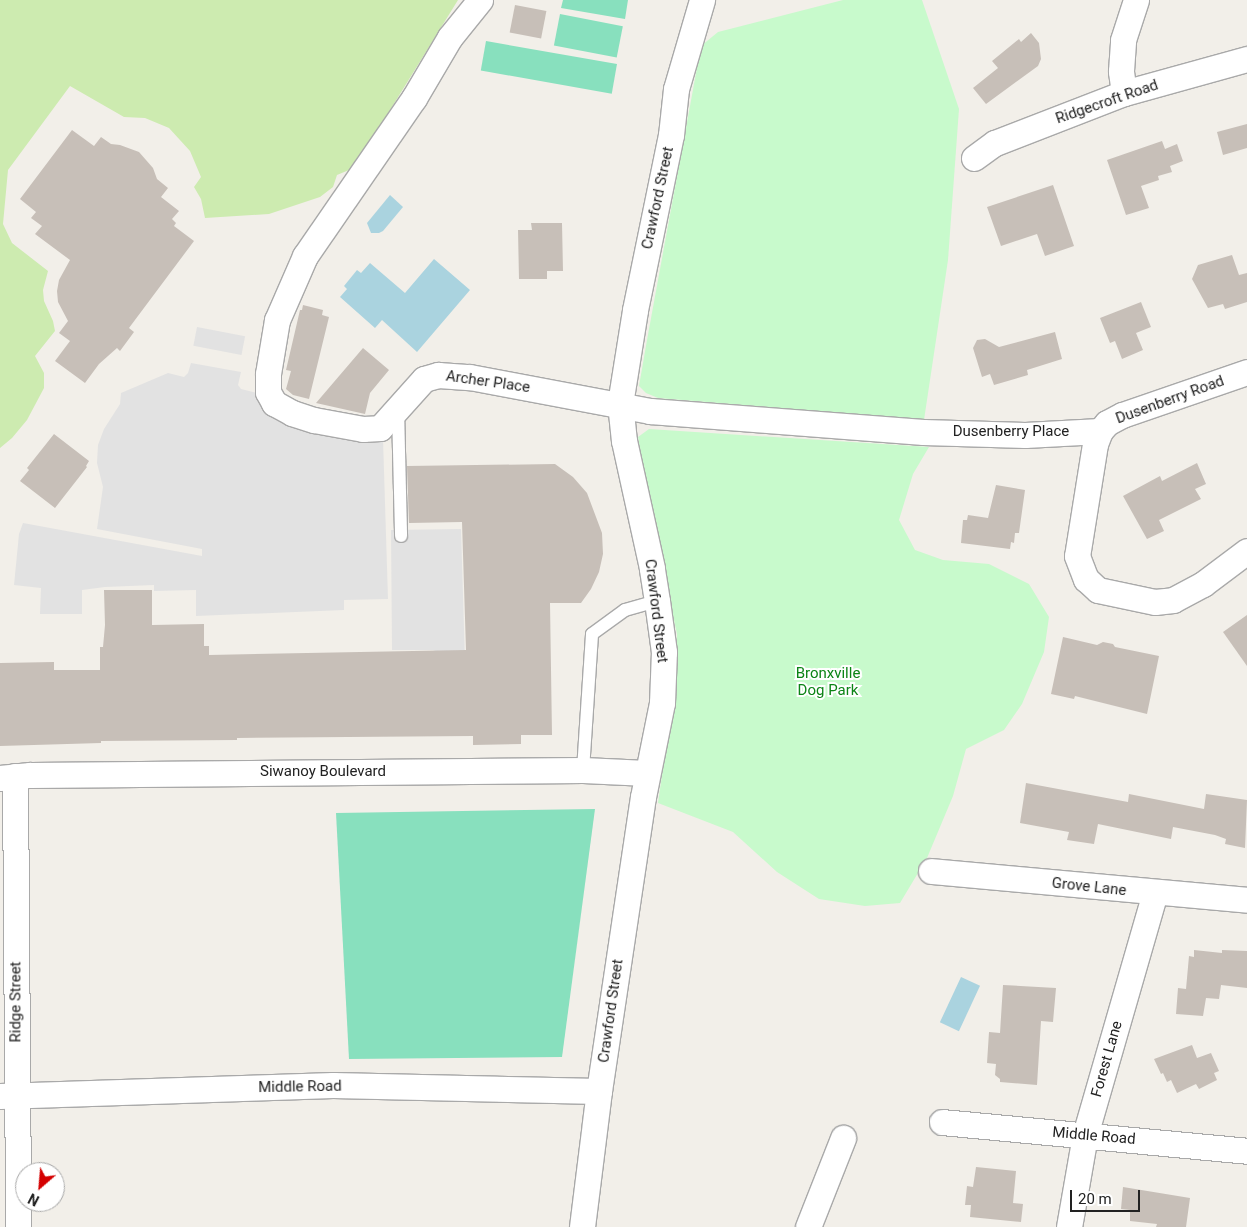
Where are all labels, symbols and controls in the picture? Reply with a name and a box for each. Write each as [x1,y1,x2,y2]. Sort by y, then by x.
street label: Ridgecroft Road [1053,76,1161,128]
street label: Crawford Street [638,145,678,251]
street label: Archer Place [445,367,531,397]
street label: Dusenberry Road [1113,372,1227,428]
street label: Dusenberry Place [953,423,1069,441]
street label: Crawford Street [641,558,671,664]
park label: Bronxville Dog Park [796,664,860,699]
street label: Siwanoy Boulevard [260,763,386,781]
street label: Grove Lane [1051,874,1127,900]
street label: Crawford Street [595,958,627,1064]
street label: Ridge Street [7,961,25,1043]
street label: Forest Lane [1088,1019,1126,1099]
street label: Middle Road [258,1077,342,1097]
street label: Middle Road [1052,1123,1136,1149]
north arrow [15,1162,65,1212]
scale bar [1072,1180,1142,1212]
text: N [26,1190,42,1209]
text: 20 m [1078,1190,1112,1208]

